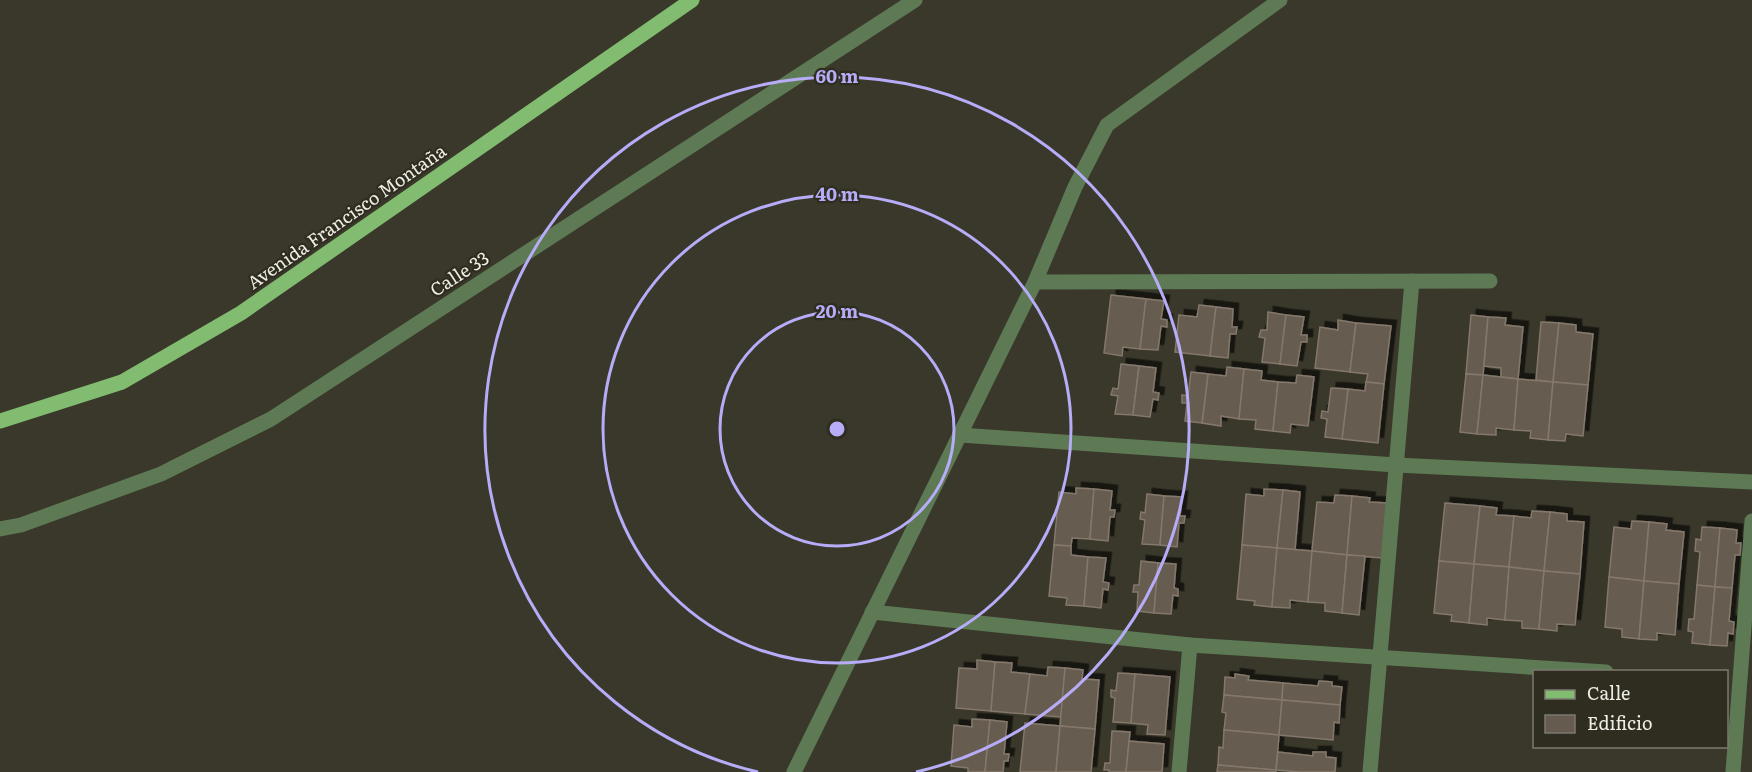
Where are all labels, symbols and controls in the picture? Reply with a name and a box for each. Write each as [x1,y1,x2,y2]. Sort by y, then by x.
text: 60 m [815,62,859,89]
street label: Avenida Francisco Montaña [241,137,451,295]
text: 40 m [815,180,859,207]
street label: Calle 33 [424,244,494,302]
text: 20 m [816,297,858,324]
centre of rings [827,419,847,439]
legend [1533,670,1728,748]
text: Calle [1587,679,1630,706]
text: Edificio [1587,709,1653,736]

